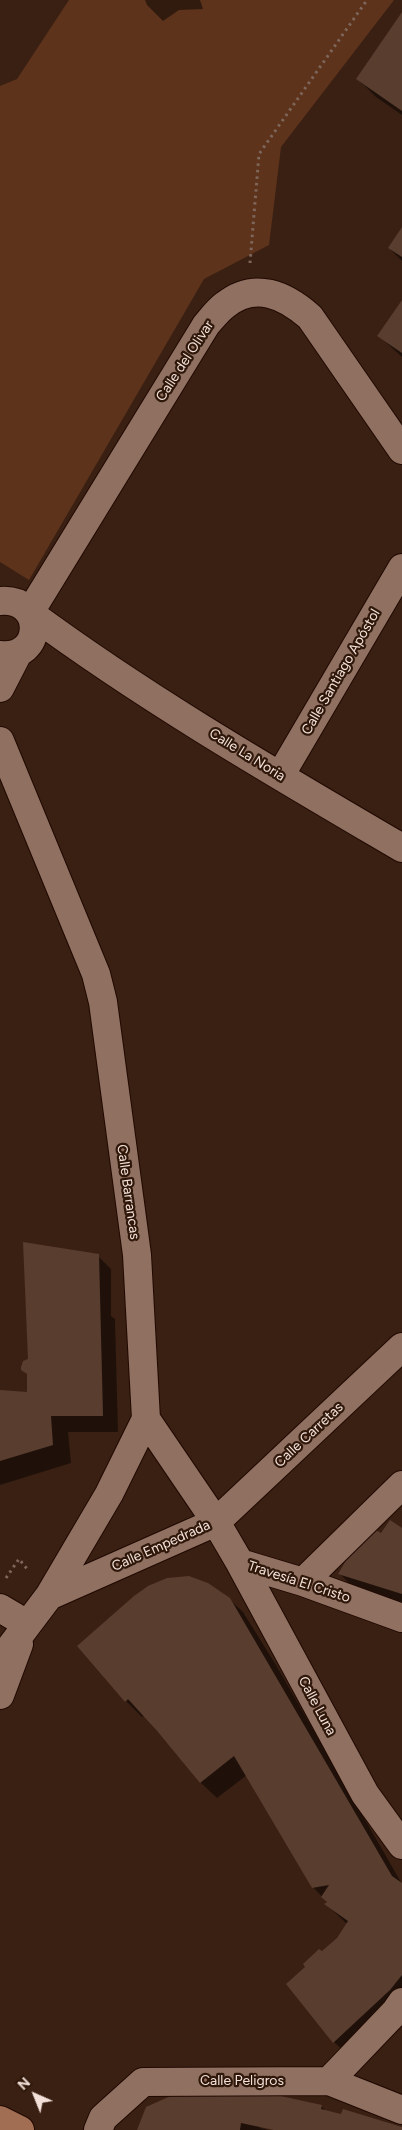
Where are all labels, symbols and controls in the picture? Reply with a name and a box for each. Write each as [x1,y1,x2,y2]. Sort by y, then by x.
street label: Calle del Olivar [153,317,217,405]
street label: Calle Santiago Apóstol [298,606,384,738]
street label: Calle La Noria [206,725,288,785]
street label: Calle Barrancas [113,1143,143,1241]
street label: Calle Carretas [271,1399,347,1471]
street label: Calle Empedrada [109,1517,213,1575]
street label: Travesía El Cristo [246,1558,352,1606]
street label: Calle Luna [294,1674,340,1738]
north arrow [10,2070,60,2120]
street label: Calle Peligros [200,2073,284,2089]
text: N [14,2074,34,2094]

